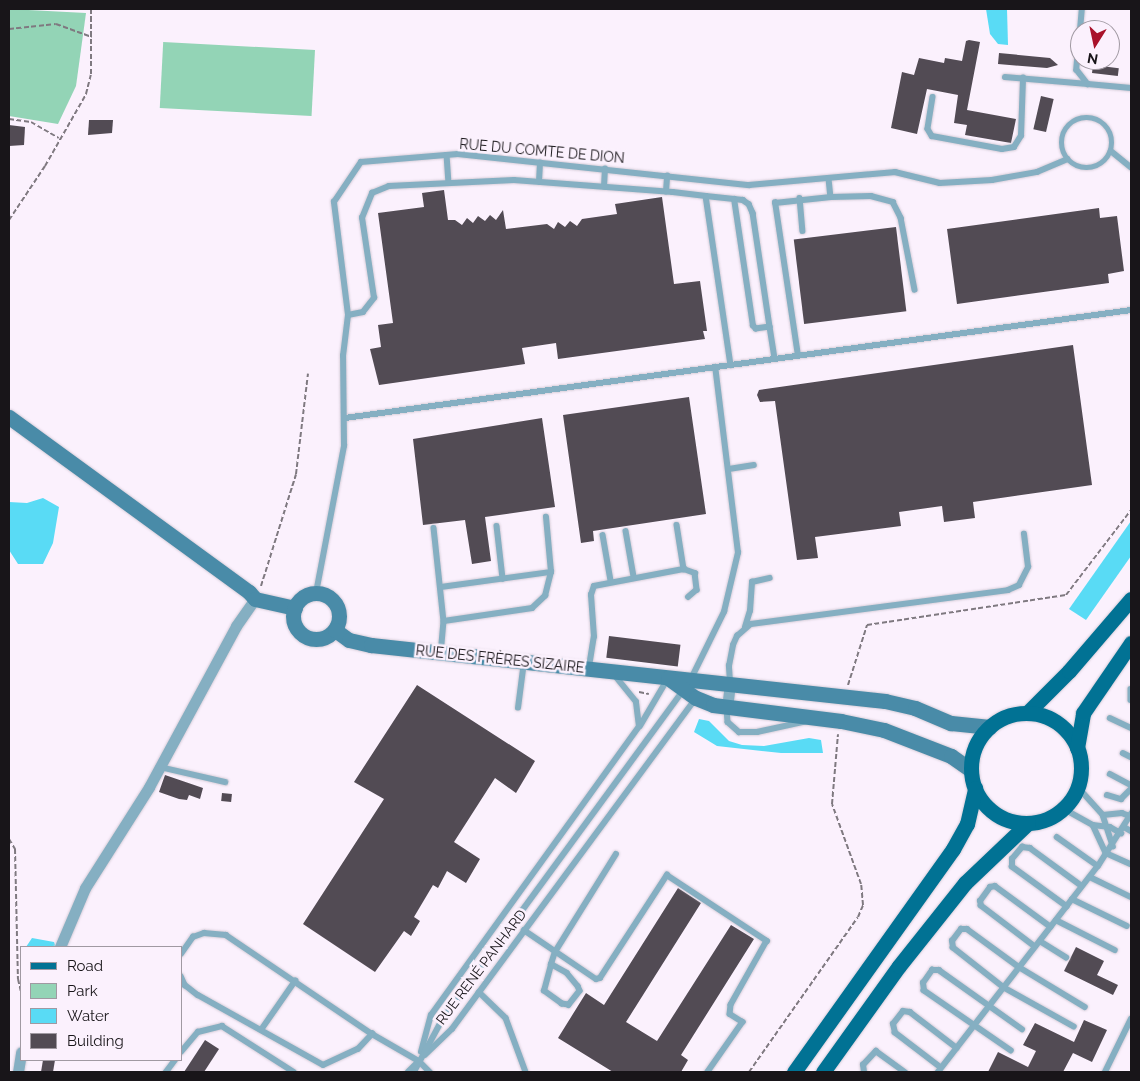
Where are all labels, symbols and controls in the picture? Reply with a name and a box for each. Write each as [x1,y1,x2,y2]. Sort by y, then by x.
north arrow [1070,20,1120,70]
text: N [1086,50,1099,68]
street label: RUE DU COMTE DE DION [459,135,625,167]
street label: RUE DES FRÈRES SIZAIRE [415,642,585,676]
street label: RUE RENÉ PANHARD [432,906,530,1028]
legend [20,946,182,1061]
text: Road [67,957,103,975]
text: Park [67,982,98,1000]
text: Water [67,1007,109,1025]
text: Building [67,1032,124,1050]

